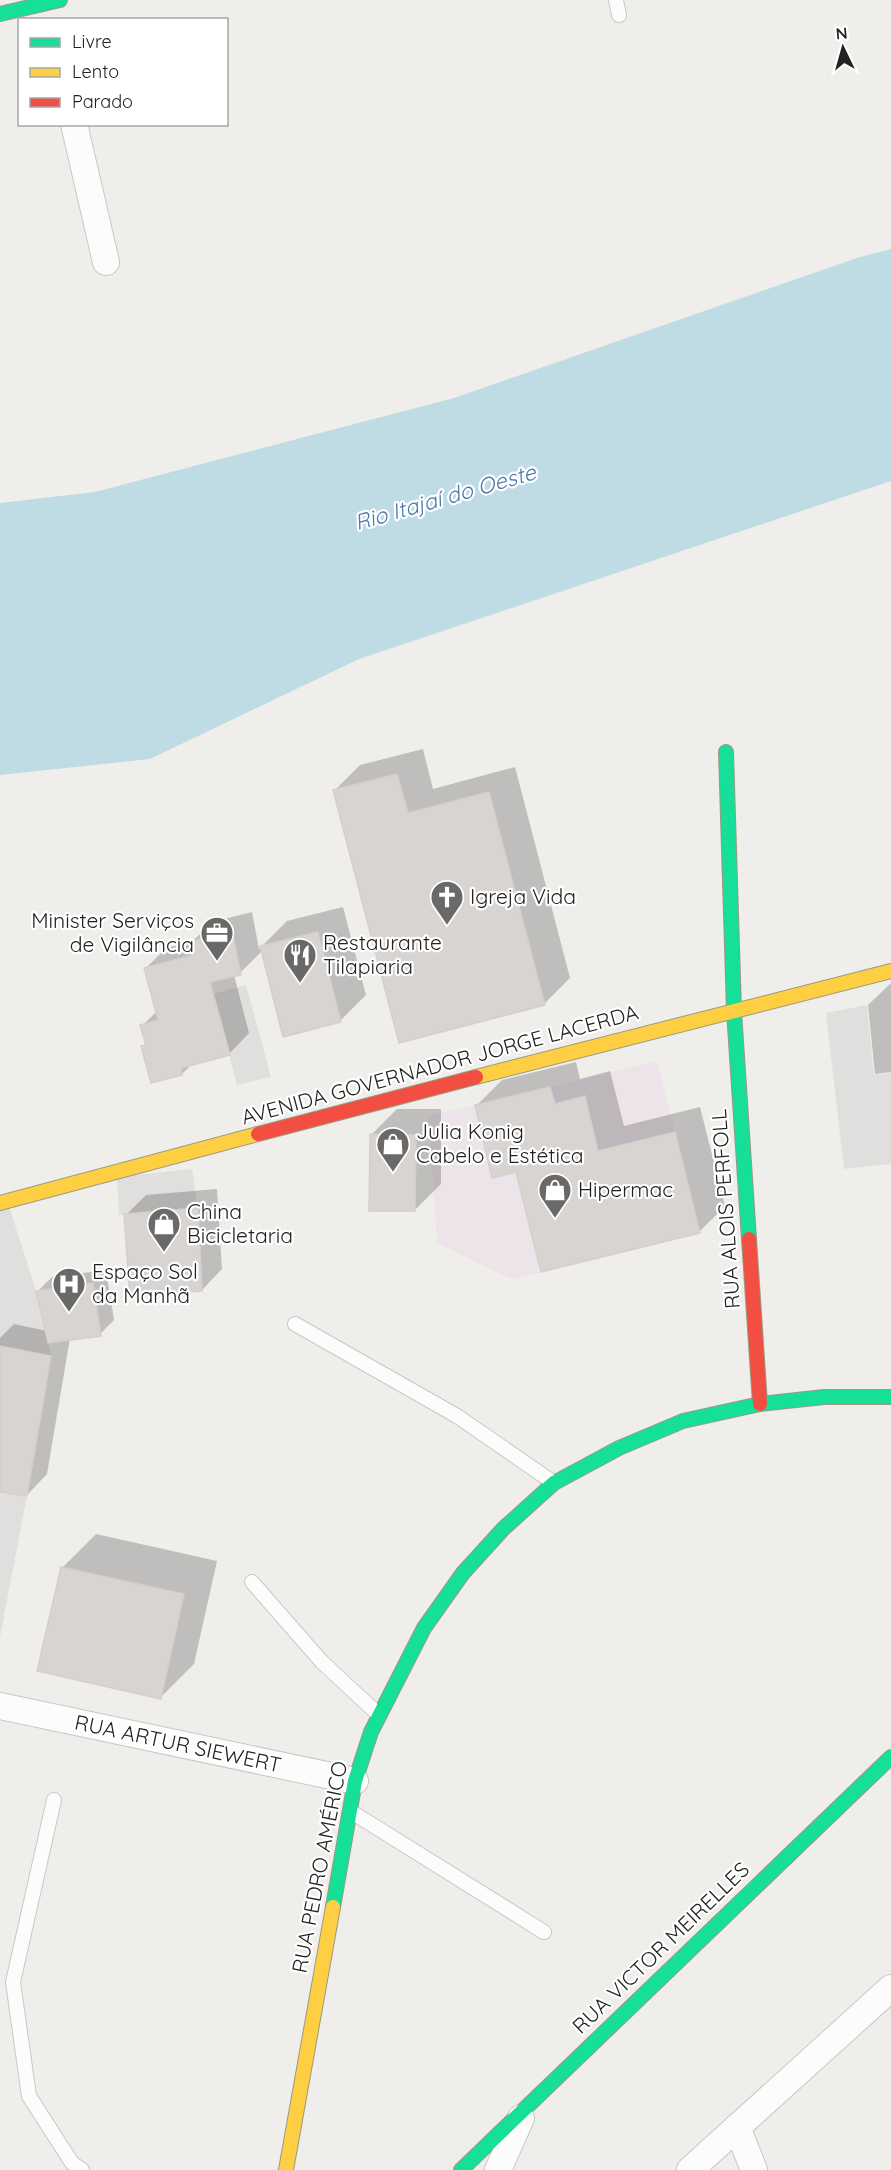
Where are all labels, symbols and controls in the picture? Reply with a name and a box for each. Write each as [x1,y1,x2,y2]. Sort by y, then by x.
legend [18,18,228,126]
north arrow [813,18,873,78]
text: N [835,23,848,44]
text: Livre [72,30,112,53]
text: Lento [72,60,119,83]
text: Parado [72,90,133,113]
water label: Rio Itajaí do Oeste [351,457,540,536]
church icon: Igreja Vida [429,879,465,926]
place label: Igreja Vida [470,883,576,909]
place label: Minister Serviços de Vigilância [31,907,194,957]
office icon: Minister Serviços de Vigilância [199,915,235,962]
place label: Restaurante Tilapiaria [323,929,442,979]
restaurant icon: Restaurante Tilapiaria [282,937,318,984]
street label: AVENIDA GOVERNADOR JORGE LACERDA [238,998,641,1130]
street label: RUA ALOIS PERFOLL [705,1108,745,1310]
place label: Julia Konig Cabelo e Estética [416,1118,584,1168]
shop icon: Julia Konig Cabelo e Estética [375,1126,411,1173]
shop icon: Hipermac [537,1172,573,1219]
place label: Hipermac [578,1176,673,1202]
place label: China Bicicletaria [187,1198,293,1248]
shop icon: China Bicicletaria [146,1206,182,1253]
place label: Espaço Sol da Manhã [92,1258,198,1308]
hospital icon: Espaço Sol da Manhã [51,1266,87,1313]
street label: RUA ARTUR SIEWERT [73,1708,284,1778]
street label: RUA PEDRO AMÉRICO [286,1759,352,1975]
street label: RUA VICTOR MEIRELLES [566,1856,754,2039]

